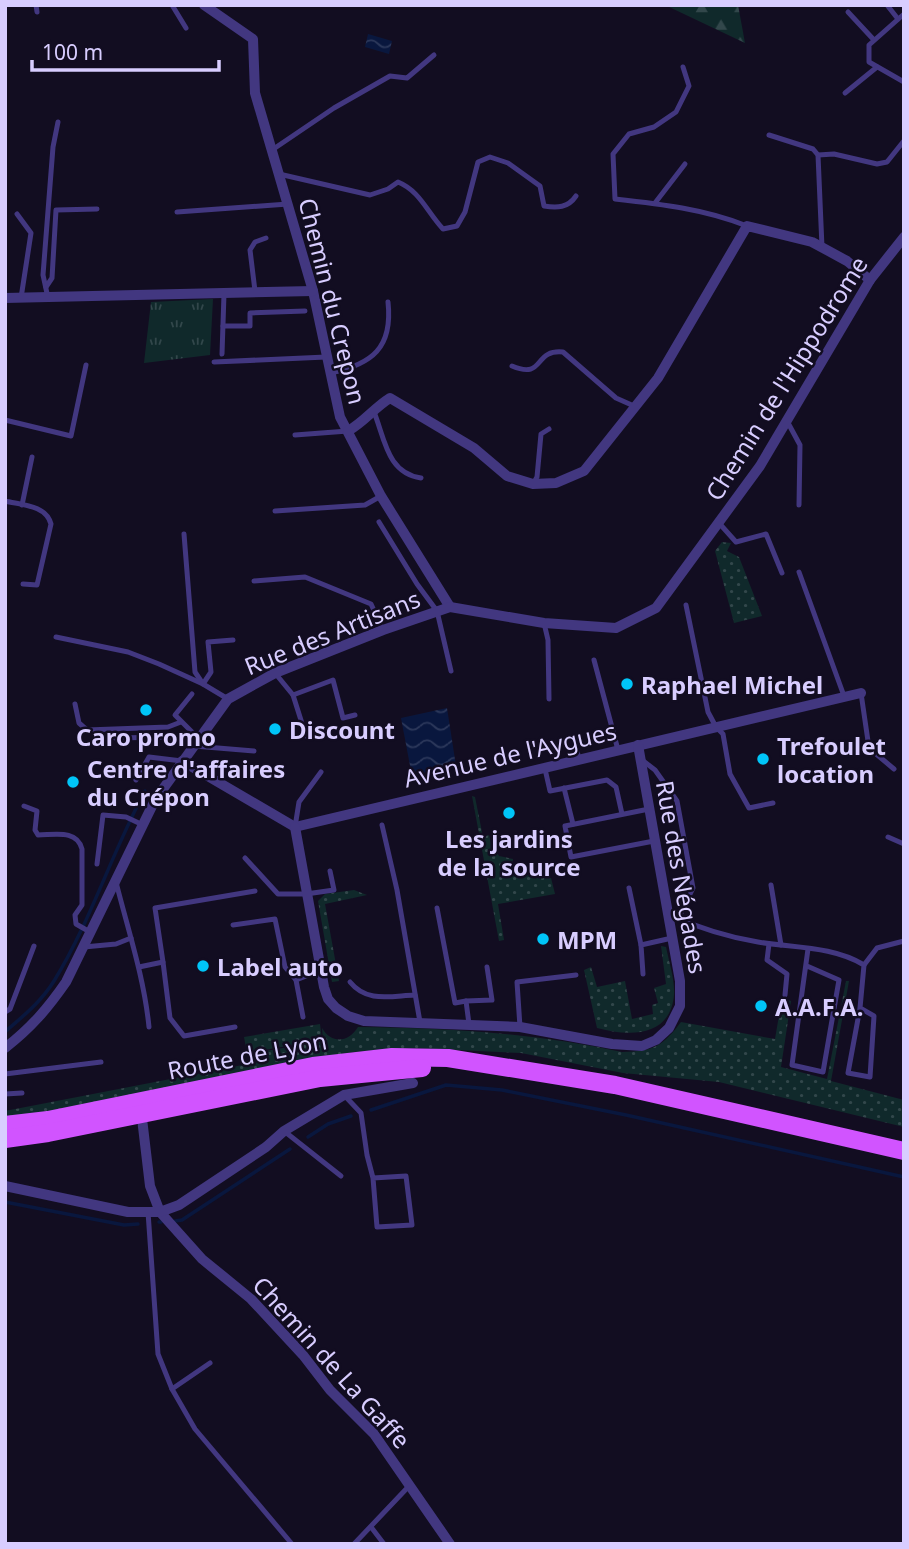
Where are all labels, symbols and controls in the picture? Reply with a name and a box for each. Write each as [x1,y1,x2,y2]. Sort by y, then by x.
scale bar [32,28,219,72]
text: 100 m [42,38,103,66]
street label: Chemin du Crepon [291,194,375,408]
street label: Chemin de l'Hippodrome [697,250,875,506]
street label: Rue des Artisans [239,582,425,682]
place label: Raphael Michel [641,668,823,701]
marker: Raphael Michel [619,676,635,692]
marker: Caro promo [138,702,154,718]
place label: Discount [289,713,395,746]
street label: Avenue de l'Aygues [400,713,620,795]
place label: Caro promo [76,720,216,753]
marker: Discount [267,721,283,737]
place label: Trefoulet location [777,729,886,790]
marker: Trefoulet location [755,751,771,767]
place label: Centre d'affaires du Crépon [87,752,285,813]
marker: Centre d'affaires du Crépon [65,774,81,790]
street label: Rue des Négades [649,778,715,976]
marker: Les jardins de la source [501,805,517,821]
place label: Les jardins de la source [437,822,581,883]
place label: MPM [557,923,617,956]
marker: MPM [535,931,551,947]
place label: Label auto [217,950,343,983]
marker: Label auto [195,958,211,974]
place label: A.A.F.A. [775,990,864,1023]
marker: A.A.F.A. [753,998,769,1014]
street label: Route de Lyon [165,1023,329,1087]
street label: Chemin de La Gaffe [246,1269,418,1455]

